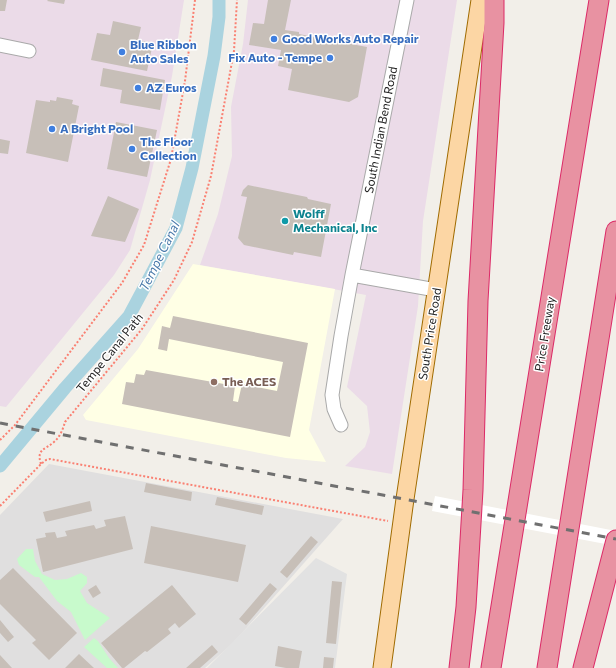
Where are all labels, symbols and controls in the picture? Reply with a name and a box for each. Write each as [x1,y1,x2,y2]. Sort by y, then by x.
place label: Good Works Auto Repair [282,31,419,45]
marker: Good Works Auto Repair [269,34,279,44]
place label: Blue Ribbon Auto Sales [130,37,197,65]
marker: Blue Ribbon Auto Sales [117,47,127,57]
place label: Fix Auto - Tempe [228,50,322,64]
marker: Fix Auto - Tempe [325,53,335,63]
street label: South Indian Bend Road [361,65,399,194]
place label: AZ Euros [146,80,197,94]
marker: AZ Euros [133,83,143,93]
place label: A Bright Pool [60,121,133,135]
marker: A Bright Pool [47,124,57,134]
place label: The Floor Collection [140,134,197,162]
marker: The Floor Collection [127,144,137,154]
place label: Wolff Mechanical, Inc [293,206,378,234]
marker: Wolff Mechanical, Inc [280,216,290,226]
water label: Tempe Canal [135,218,183,294]
street label: South Price Road [415,287,443,381]
street label: Price Freeway [531,295,557,372]
street label: Tempe Canal Path [73,310,145,395]
place label: The ACES [222,374,276,388]
marker: The ACES [209,377,219,387]

